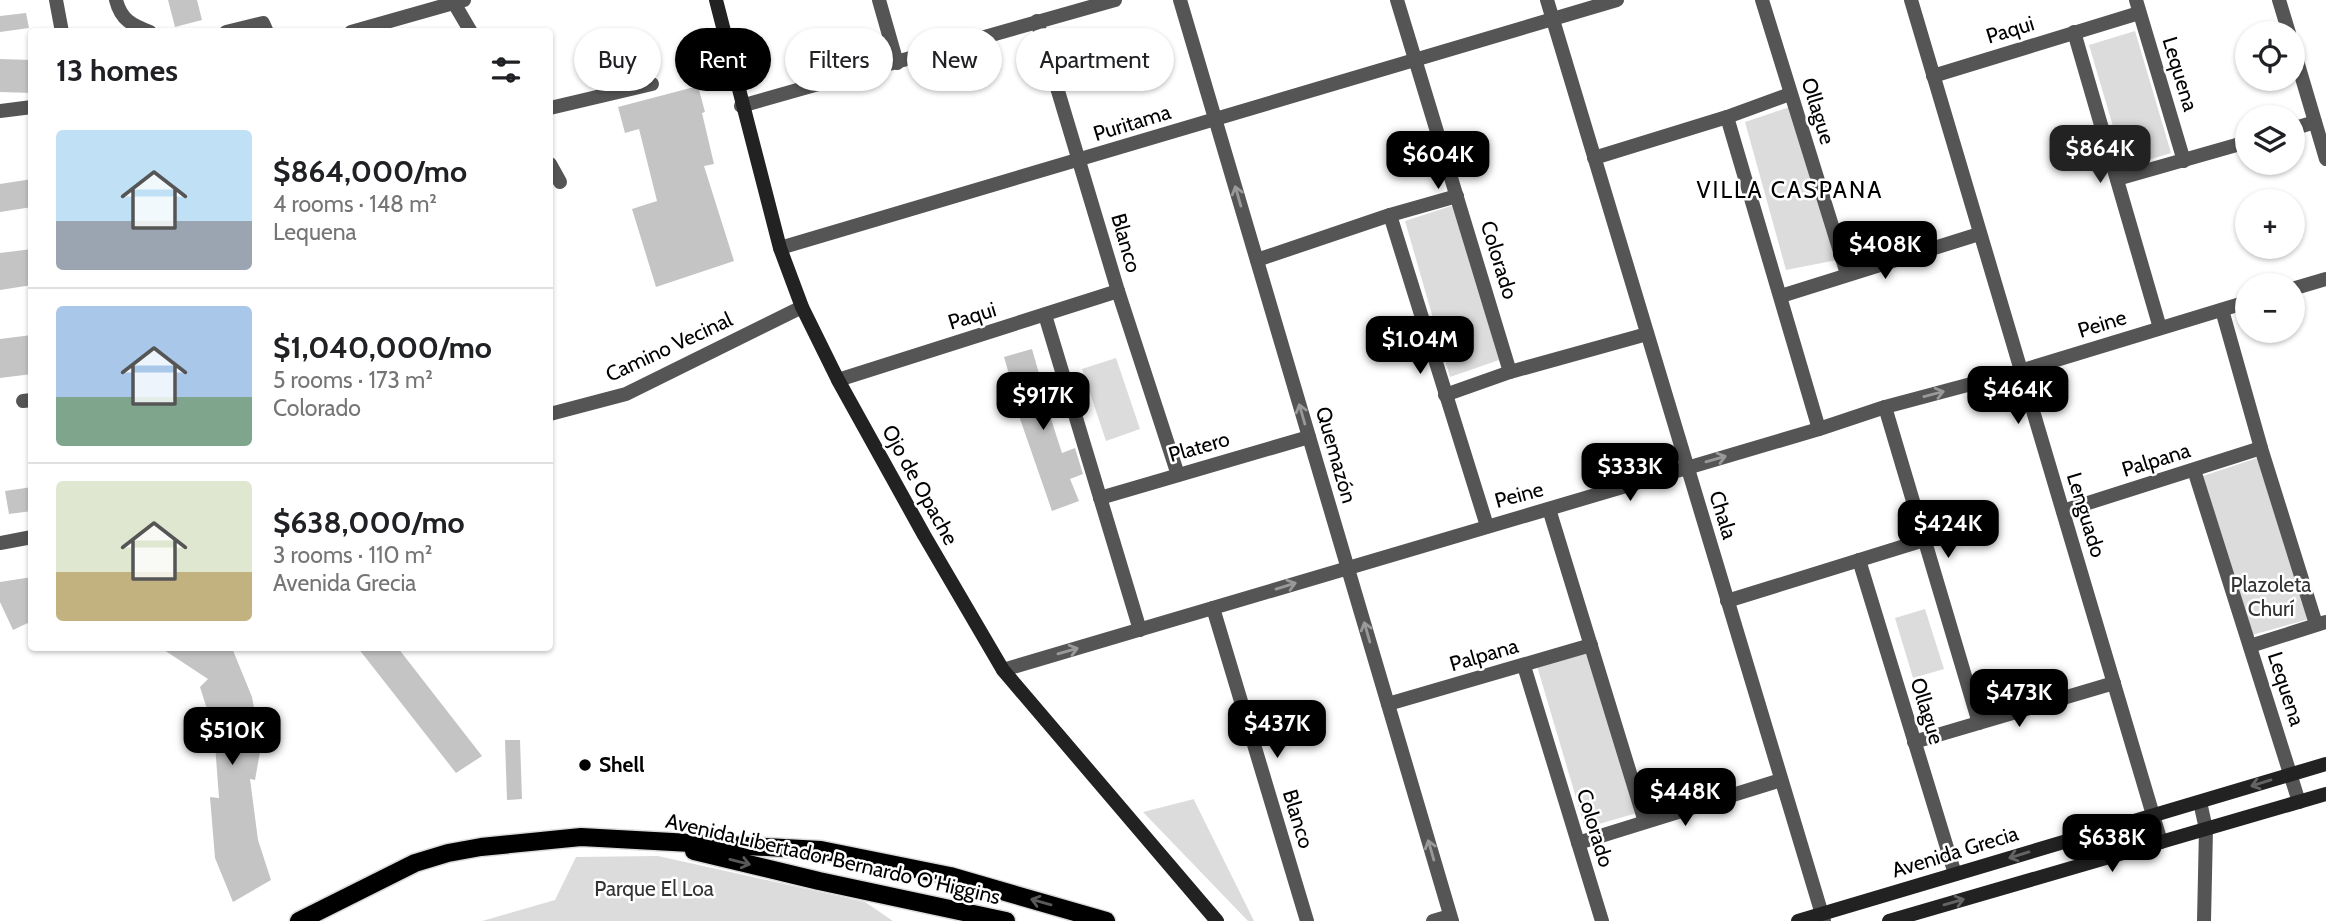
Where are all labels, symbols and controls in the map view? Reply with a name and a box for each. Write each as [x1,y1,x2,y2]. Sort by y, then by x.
street label: Paqui [1983,10,2037,49]
map controls [2235,21,2305,343]
button: locate [2235,21,2305,91]
chip: Buy [574,28,661,91]
chip: Rent [675,28,771,91]
chip: Filters [785,28,893,91]
chip: New [907,28,1002,91]
chip: Apartment [1016,28,1174,91]
street label: Lequena [2157,34,2204,114]
icon: filters [487,51,525,89]
text: 13 homes [56,52,178,89]
street label: Ollague [1797,75,1840,147]
street label: Puritama [1090,99,1174,146]
button: layers [2235,105,2305,175]
pin: $864K [2051,125,2149,185]
pin: $604K [1389,132,1487,191]
text: $864K [2066,134,2134,162]
text: $604K [1402,140,1474,168]
text: $864,000/mo [273,153,467,190]
icon: home [112,158,196,242]
district label: VILLA CASPANA [1697,176,1883,204]
one-way arrow [1231,185,1244,207]
button: + [2235,189,2305,259]
text: 4 rooms · 148 m² [273,190,437,218]
street label: Blanco [1106,211,1147,275]
text: Lequena [273,218,357,246]
street label: Colorado [1476,218,1523,302]
pin: $408K [1836,222,1934,281]
text: $408K [1849,230,1921,258]
button: − [2235,273,2305,343]
street label: Paqui [945,296,999,335]
street label: Peine [2075,304,2129,343]
street label: Camino Vecinal [601,306,736,387]
pin: $1.04M [1363,316,1477,376]
text: $1.04M [1382,325,1458,353]
text: $1,040,000/mo [273,329,492,366]
icon: home [112,334,196,418]
text: 5 rooms · 173 m² [273,366,433,394]
pin: $464K [1969,366,2067,426]
pin: $917K [994,372,1092,432]
text: $464K [1983,375,2053,403]
text: $917K [1013,381,1073,409]
one-way arrow [1922,387,1945,400]
text: Colorado [273,394,361,422]
one-way arrow [1295,403,1308,425]
street label: Quemazón [1311,404,1362,506]
street label: Ojo de Opache [876,420,964,550]
street label: Platero [1165,426,1232,467]
street label: Palpana [2119,437,2193,482]
pin: $333K [1581,444,1679,503]
text: $333K [1598,452,1662,480]
one-way arrow [1705,452,1727,465]
street label: Lenguado [2062,469,2111,560]
street label: Peine [1492,476,1546,513]
street label: Chala [1704,488,1743,542]
pin: $424K [1899,500,1997,560]
text: $638,000/mo [273,504,465,541]
icon: home [112,509,196,593]
text: $424K [1914,509,1982,537]
text: 3 rooms · 110 m² [273,541,432,569]
text: Avenida Grecia [273,569,416,597]
park label: Plazoleta Churí [2231,572,2311,621]
one-way arrow [1275,579,1297,592]
one-way arrow [1359,621,1372,643]
street label: Palpana [1447,633,1521,676]
one-way arrow [1057,643,1079,656]
street label: Lequena [2263,649,2310,729]
pin: $473K [1970,670,2068,729]
street label: Ollague [1906,675,1949,747]
text: $473K [1986,678,2052,706]
pin: $437K [1228,700,1326,760]
pin: $510K [183,708,281,767]
text: $437K [1244,709,1310,737]
text: $510K [200,716,264,744]
place label: Shell [599,752,645,777]
marker: Shell [577,757,593,773]
pin: $448K [1636,768,1734,828]
text: $448K [1650,777,1720,805]
one-way arrow [2250,778,2272,791]
street label: Blanco [1278,786,1319,851]
street label: Colorado [1572,786,1619,870]
street label: Avenida Libertador Bernardo O'Higgins [663,808,1003,909]
pin: $638K [2063,814,2161,874]
street label: Avenida Grecia [1889,820,2021,883]
text: $638K [2079,823,2145,851]
one-way arrow [1423,839,1436,861]
one-way arrow [2008,850,2030,863]
one-way arrow [728,856,751,870]
park label: Parque El Loa [594,876,714,901]
one-way arrow [1030,894,1052,907]
one-way arrow [1943,894,1965,907]

